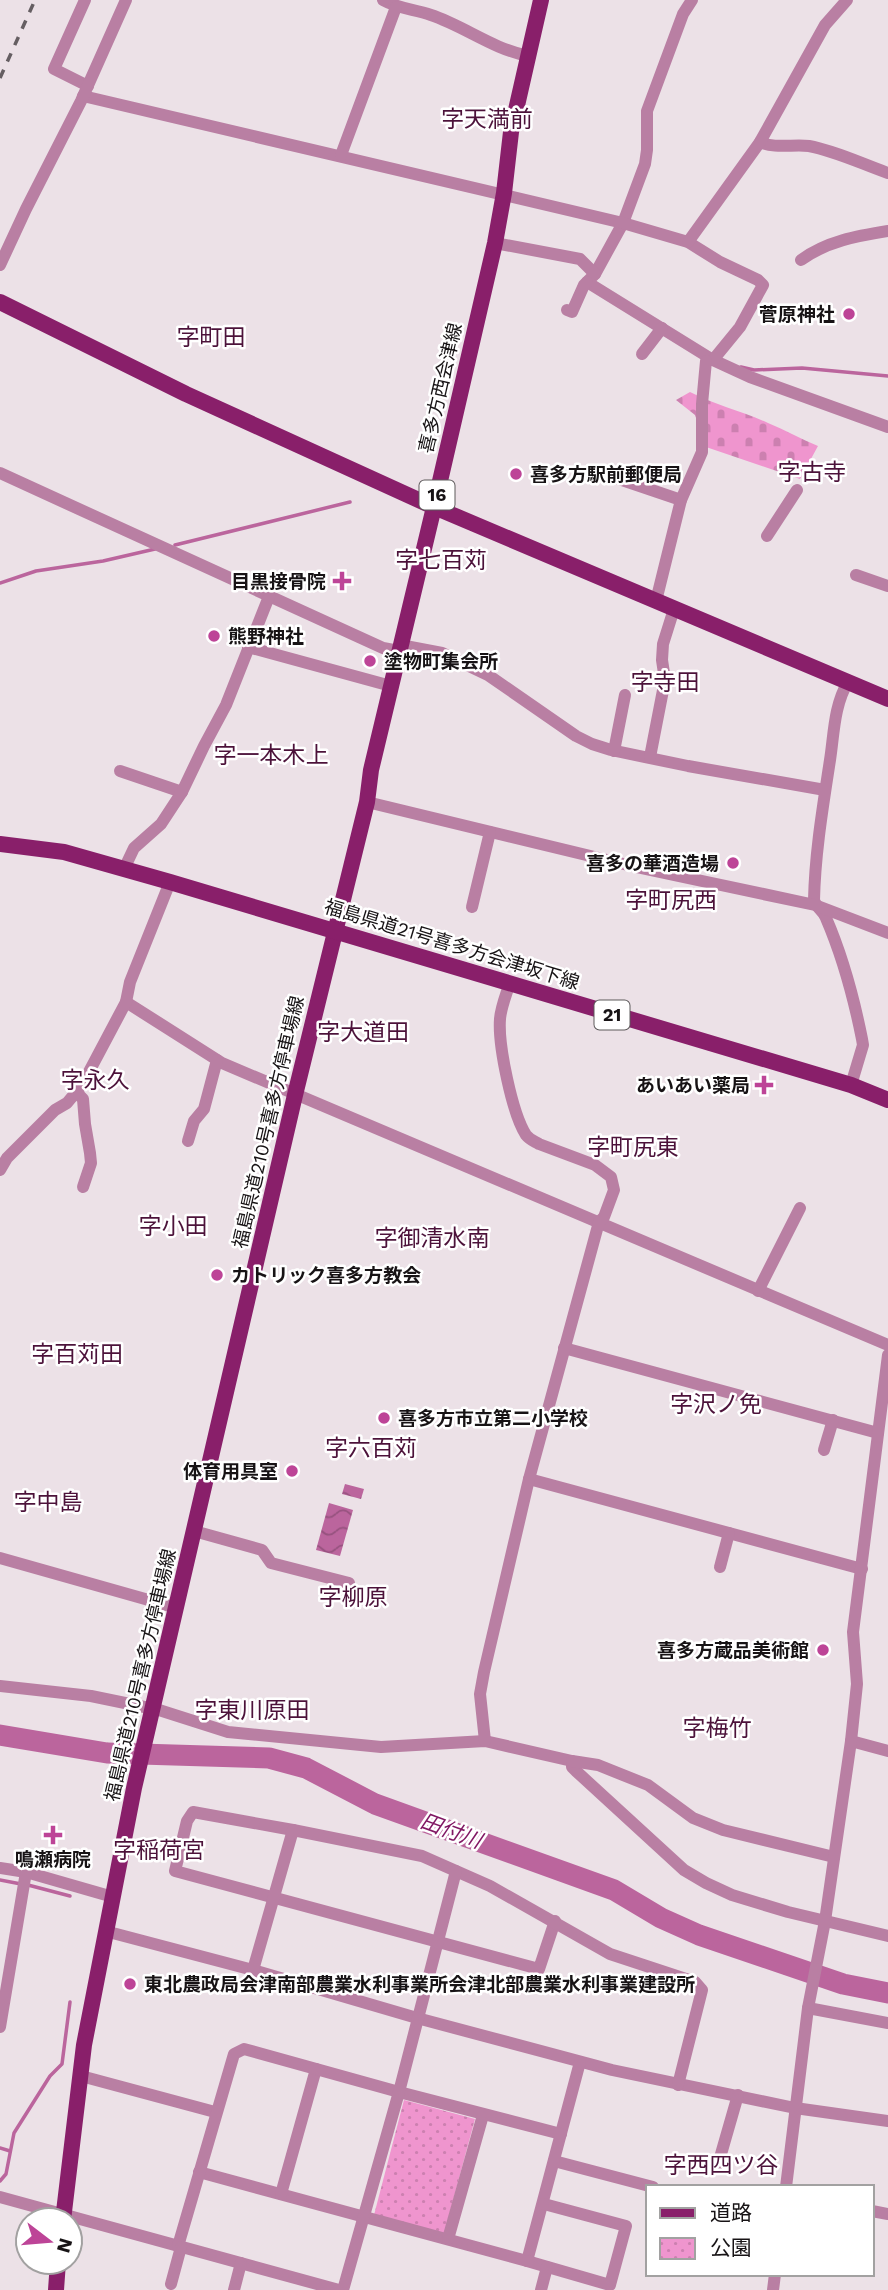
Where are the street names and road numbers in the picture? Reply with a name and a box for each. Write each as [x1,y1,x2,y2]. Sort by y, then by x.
street label: 喜多方西会津線 [414,321,467,456]
road number: 16 [420,480,454,509]
street label: 福島県道21号喜多方会津坂下線 [322,895,582,994]
street label: 福島県道210号喜多方停車場線 [228,994,309,1251]
road number: 21 [594,1000,630,1030]
street label: 福島県道210号喜多方停車場線 [100,1547,181,1804]

